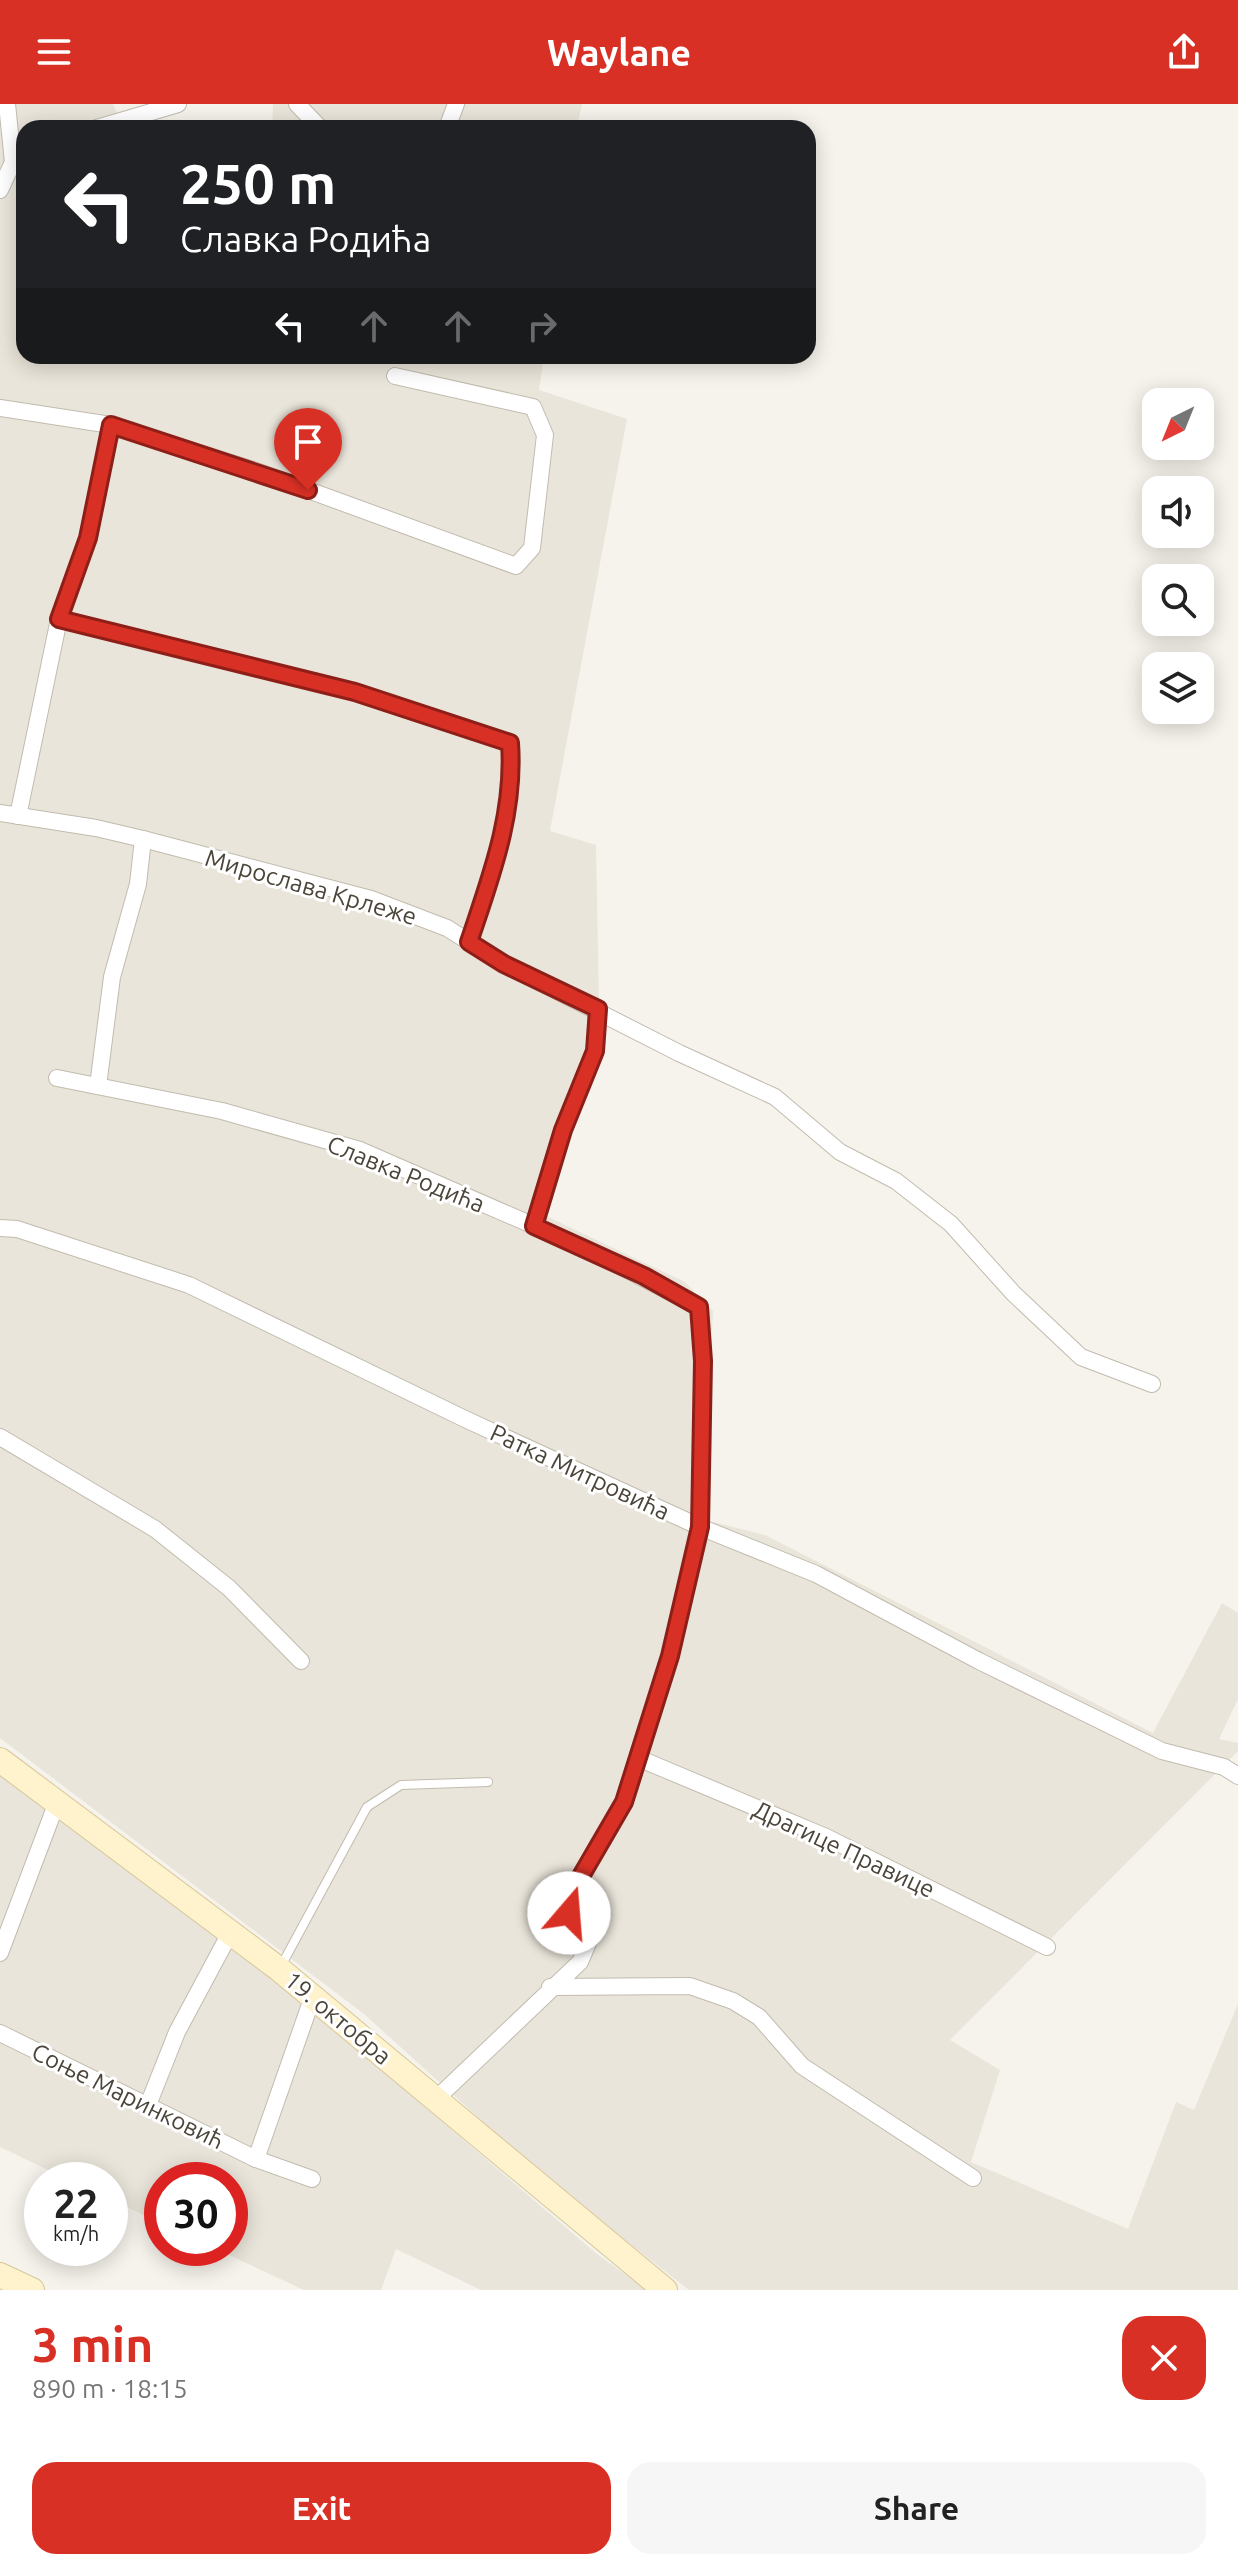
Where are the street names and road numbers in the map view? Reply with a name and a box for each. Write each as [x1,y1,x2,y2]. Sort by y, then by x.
street label: Мирослава Крлеже [202,844,420,930]
street label: Славка Родића [323,1130,489,1218]
street label: Ратка Митровића [486,1419,674,1525]
street label: Драгице Правице [749,1795,939,1903]
street label: 19. октобра [280,1966,396,2070]
street label: Соње Маринковић [27,2038,229,2154]

